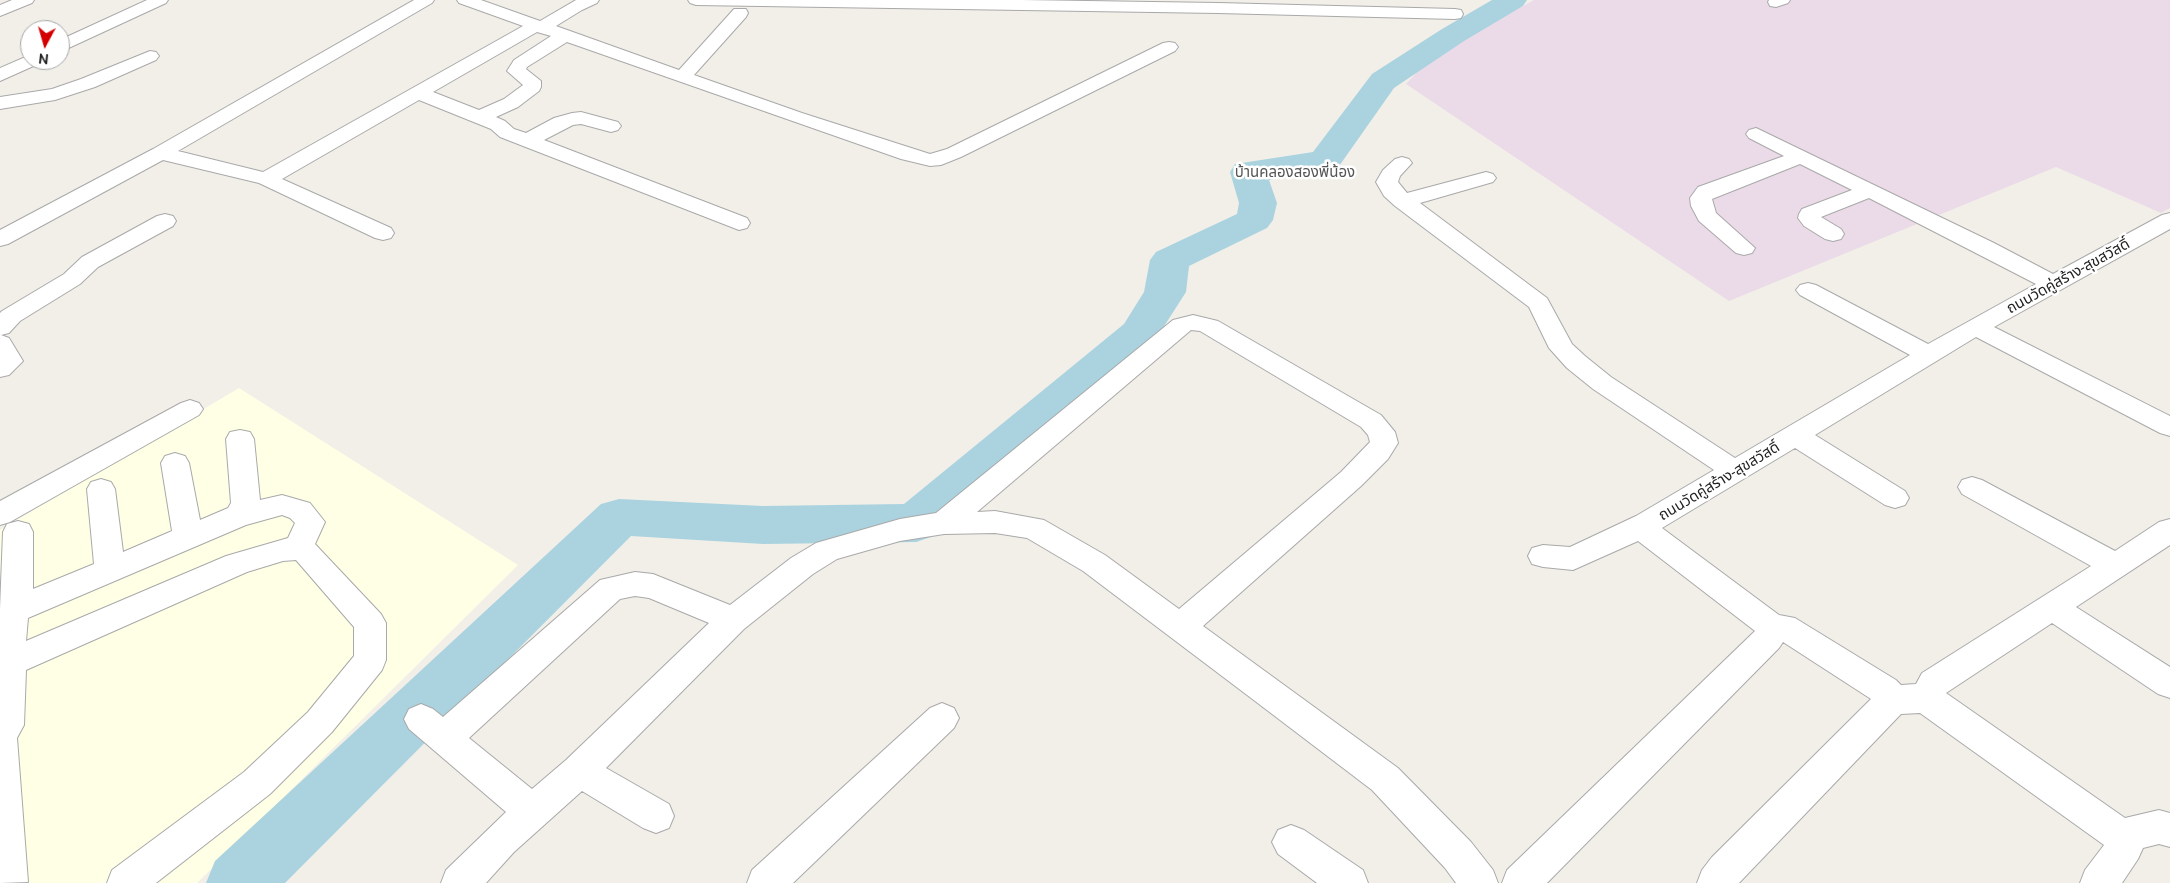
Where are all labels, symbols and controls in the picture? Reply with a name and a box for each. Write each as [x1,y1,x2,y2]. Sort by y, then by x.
north arrow [20,20,70,70]
text: N [38,50,50,67]
district label: บ้านคลองสองพี่น้อง [1235,163,1355,181]
street label: ถนนวัดคู่สร้าง-สุขสวัสดิ์ [2003,235,2133,317]
street label: ถนนวัดคู่สร้าง-สุขสวัสดิ์ [1655,438,1783,524]

